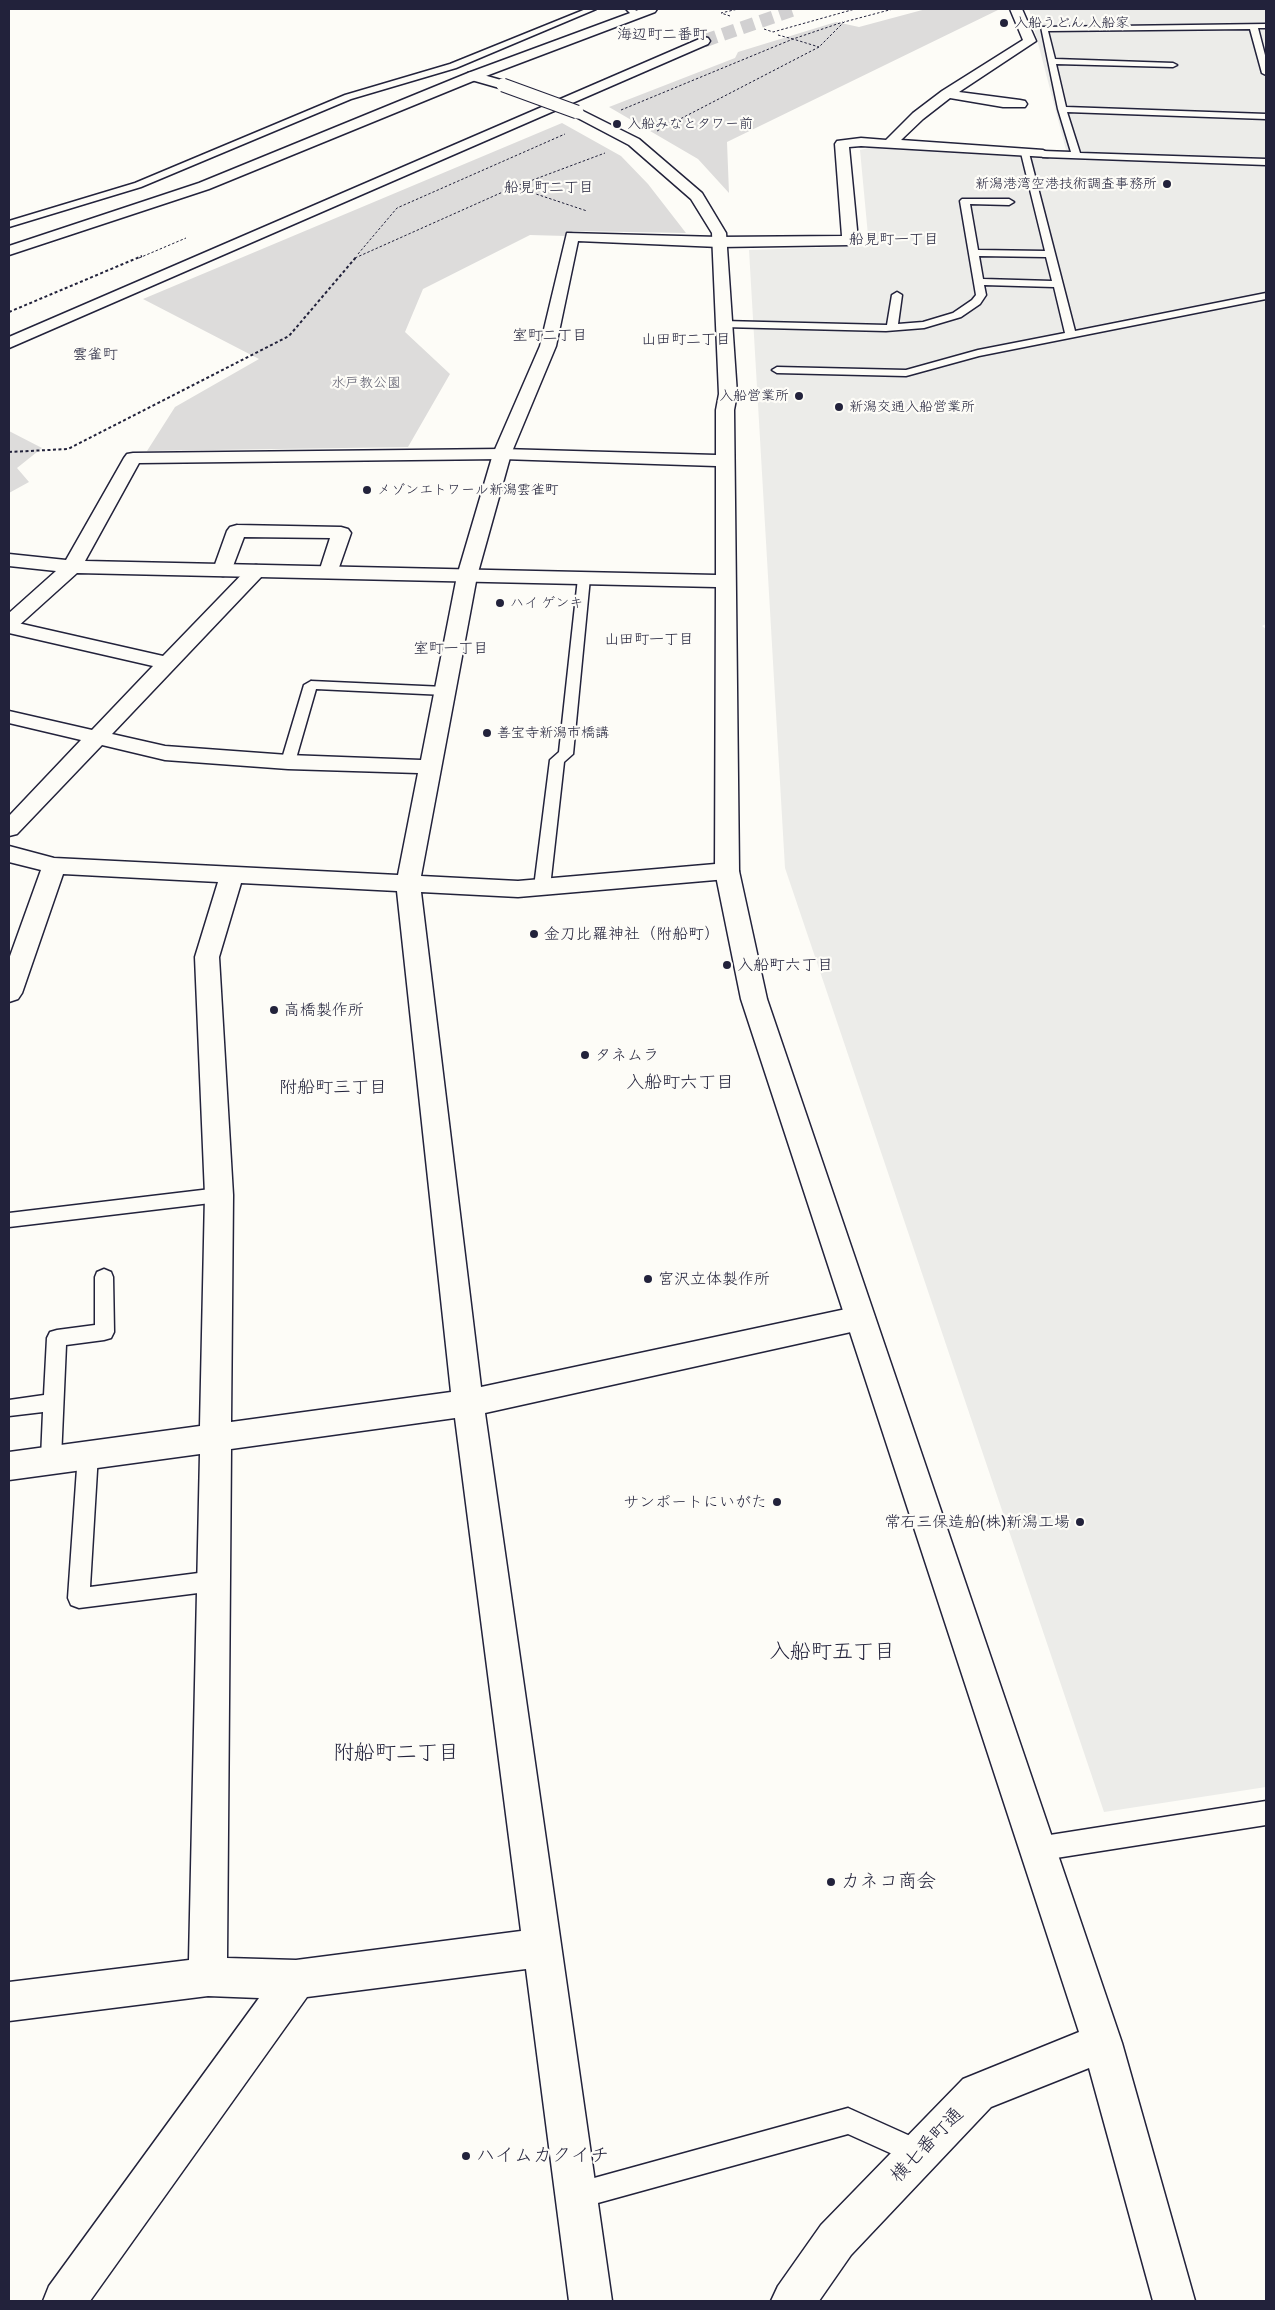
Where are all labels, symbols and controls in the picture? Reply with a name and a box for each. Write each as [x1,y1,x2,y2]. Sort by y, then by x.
place label: 入船うどん 入船家 [1014,15,1129,31]
marker: 入船うどん 入船家 [998,17,1010,29]
district label: 海辺町二番町 [617,26,707,44]
place label: 入船みなとタワー前 [627,116,753,132]
marker: 入船みなとタワー前 [611,118,623,130]
place label: 新潟港湾空港技術調査事務所 [975,176,1157,192]
marker: 新潟港湾空港技術調査事務所 [1161,178,1173,190]
district label: 船見町二丁目 [504,179,594,197]
district label: 船見町一丁目 [849,231,939,249]
district label: 室町二丁目 [513,327,587,345]
district label: 山田町二丁目 [641,331,731,349]
district label: 雲雀町 [73,346,117,364]
park label: 水戸教公園 [331,375,401,391]
place label: 入船営業所 [719,388,789,404]
marker: 入船営業所 [793,390,805,402]
place label: 新潟交通入船営業所 [849,399,975,415]
marker: 新潟交通入船営業所 [833,401,845,413]
place label: メゾンエトワール新潟雲雀町 [377,482,559,498]
marker: メゾンエトワール新潟雲雀町 [361,484,373,496]
place label: ハイ ゲンキ [510,595,583,611]
marker: ハイ ゲンキ [494,597,506,609]
district label: 山田町一丁目 [604,631,694,649]
district label: 室町一丁目 [414,640,488,658]
place label: 善宝寺新潟市橋講 [497,725,609,741]
marker: 善宝寺新潟市橋講 [481,727,493,739]
place label: 金刀比羅神社（附船町） [544,924,720,944]
marker: 金刀比羅神社（附船町） [528,928,540,940]
place label: 入船町六丁目 [737,955,833,975]
marker: 入船町六丁目 [721,959,733,971]
place label: 高橋製作所 [284,1000,364,1020]
marker: 高橋製作所 [268,1004,280,1016]
place label: タネムラ [595,1045,659,1065]
marker: タネムラ [579,1049,591,1061]
district label: 入船町六丁目 [626,1072,734,1094]
district label: 附船町三丁目 [279,1077,387,1099]
place label: 宮沢立体製作所 [658,1269,770,1289]
marker: 宮沢立体製作所 [642,1273,654,1285]
place label: サンポートにいがた [623,1492,767,1512]
marker: サンポートにいがた [771,1496,783,1508]
place label: 常石三保造船(株)新潟工場 [884,1512,1070,1532]
marker: 常石三保造船(株)新潟工場 [1074,1516,1086,1528]
district label: 入船町五丁目 [769,1639,895,1665]
district label: 附船町二丁目 [333,1740,459,1766]
place label: カネコ商会 [841,1871,936,1893]
marker: カネコ商会 [825,1876,837,1888]
street label: 横七番町通 [886,2103,968,2187]
place label: ハイムカクイチ [476,2145,609,2167]
marker: ハイムカクイチ [460,2150,472,2162]

